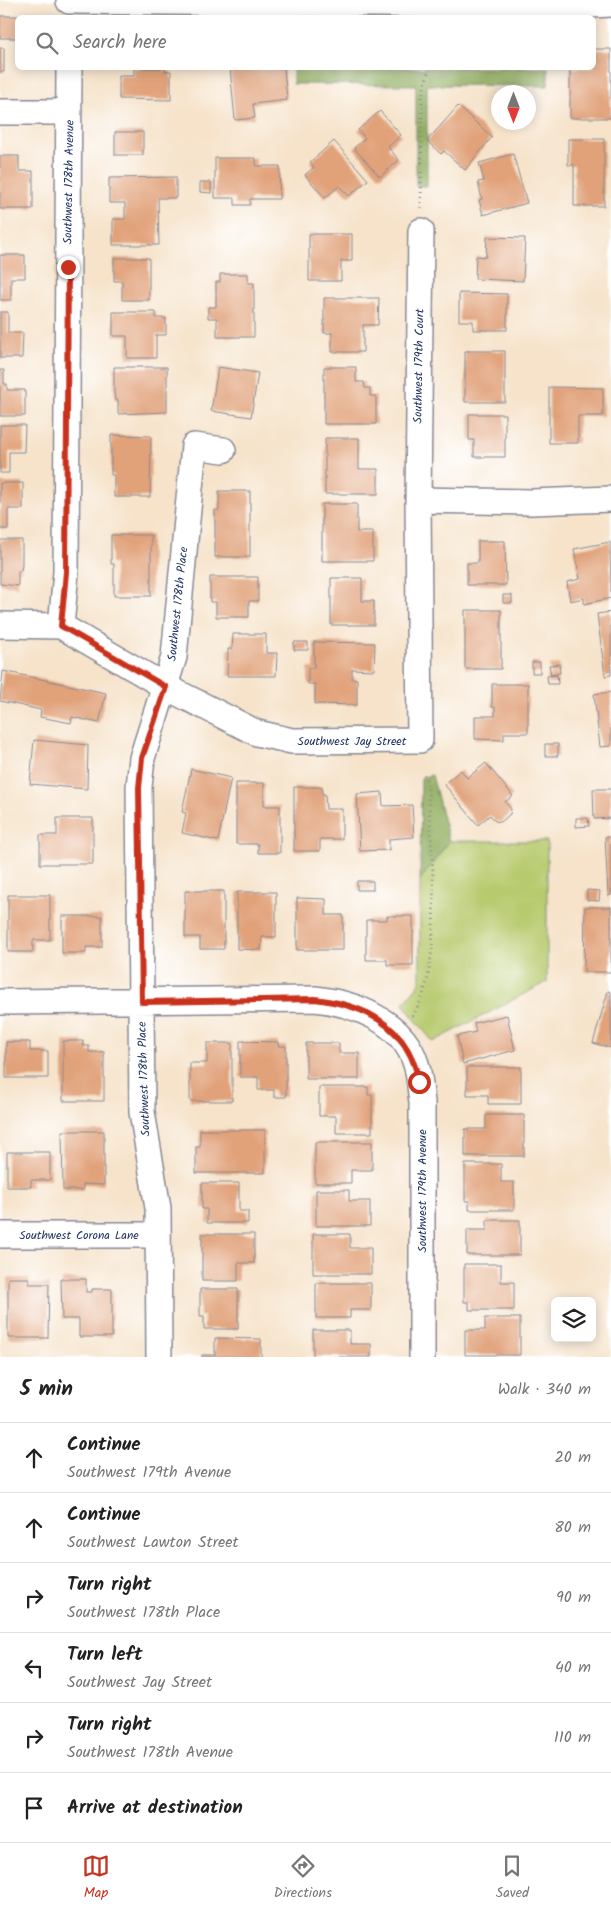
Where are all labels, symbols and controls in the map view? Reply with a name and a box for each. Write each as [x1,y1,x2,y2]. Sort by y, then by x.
search box [15,15,596,70]
text: Search here [73,28,167,58]
icon: search [33,29,61,57]
north arrow [491,85,536,130]
street label: Southwest 178th Avenue [58,119,80,244]
route end [57,256,80,279]
street label: Southwest 179th Court [408,308,430,424]
street label: Southwest 178th Place [163,545,194,662]
street label: Southwest Jay Street [298,732,407,751]
street label: Southwest 178th Place [132,1021,155,1137]
route start [408,1071,431,1094]
street label: Southwest 179th Avenue [413,1129,432,1253]
street label: Southwest Corona Lane [19,1226,139,1245]
map controls [551,1297,596,1342]
button: layers [551,1297,596,1342]
text: 5 min [20,1373,73,1406]
text: Walk · 340 m [498,1377,591,1402]
text: Continue [67,1430,140,1460]
icon: ahead [20,1444,48,1472]
text: 20 m [555,1445,591,1470]
text: Southwest 179th Avenue [67,1460,231,1485]
text: Continue [67,1500,140,1530]
icon: ahead [20,1514,48,1542]
text: 80 m [554,1515,591,1540]
text: Southwest Lawton Street [67,1530,239,1555]
text: Turn right [67,1570,152,1600]
icon: right [20,1584,48,1612]
text: 90 m [556,1585,591,1610]
text: Southwest 178th Place [67,1600,220,1625]
text: Turn left [67,1640,142,1670]
icon: left [20,1654,48,1682]
text: 40 m [555,1655,591,1680]
text: Southwest Jay Street [67,1670,212,1695]
text: Turn right [67,1710,152,1740]
icon: right [20,1724,48,1752]
text: 110 m [554,1725,591,1750]
text: Southwest 178th Avenue [67,1740,233,1765]
text: Arrive at destination [67,1793,243,1823]
icon: arrive [20,1794,48,1822]
tab: Map [82,1852,110,1904]
tab: Directions [274,1852,332,1904]
tab: Saved [496,1852,529,1904]

